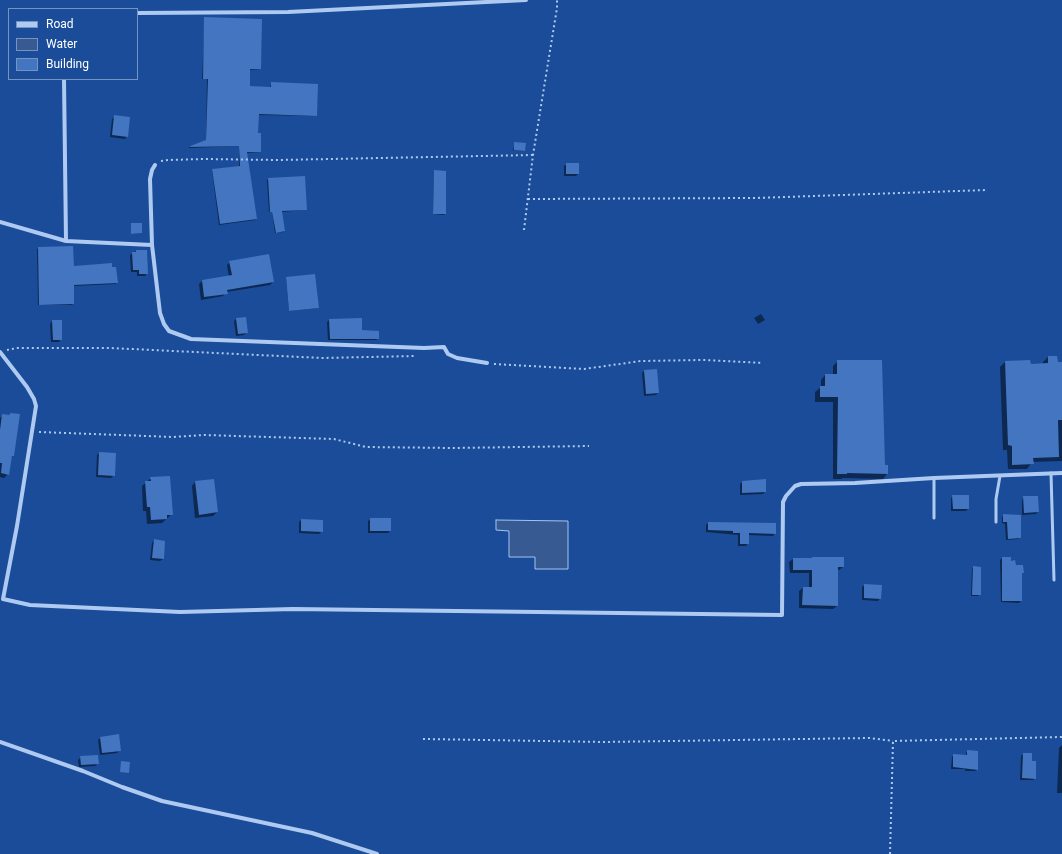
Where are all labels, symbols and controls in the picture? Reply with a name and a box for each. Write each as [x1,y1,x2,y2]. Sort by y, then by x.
legend [8,8,138,80]
text: Road [46,17,74,31]
text: Water [46,37,77,51]
text: Building [46,57,89,71]

